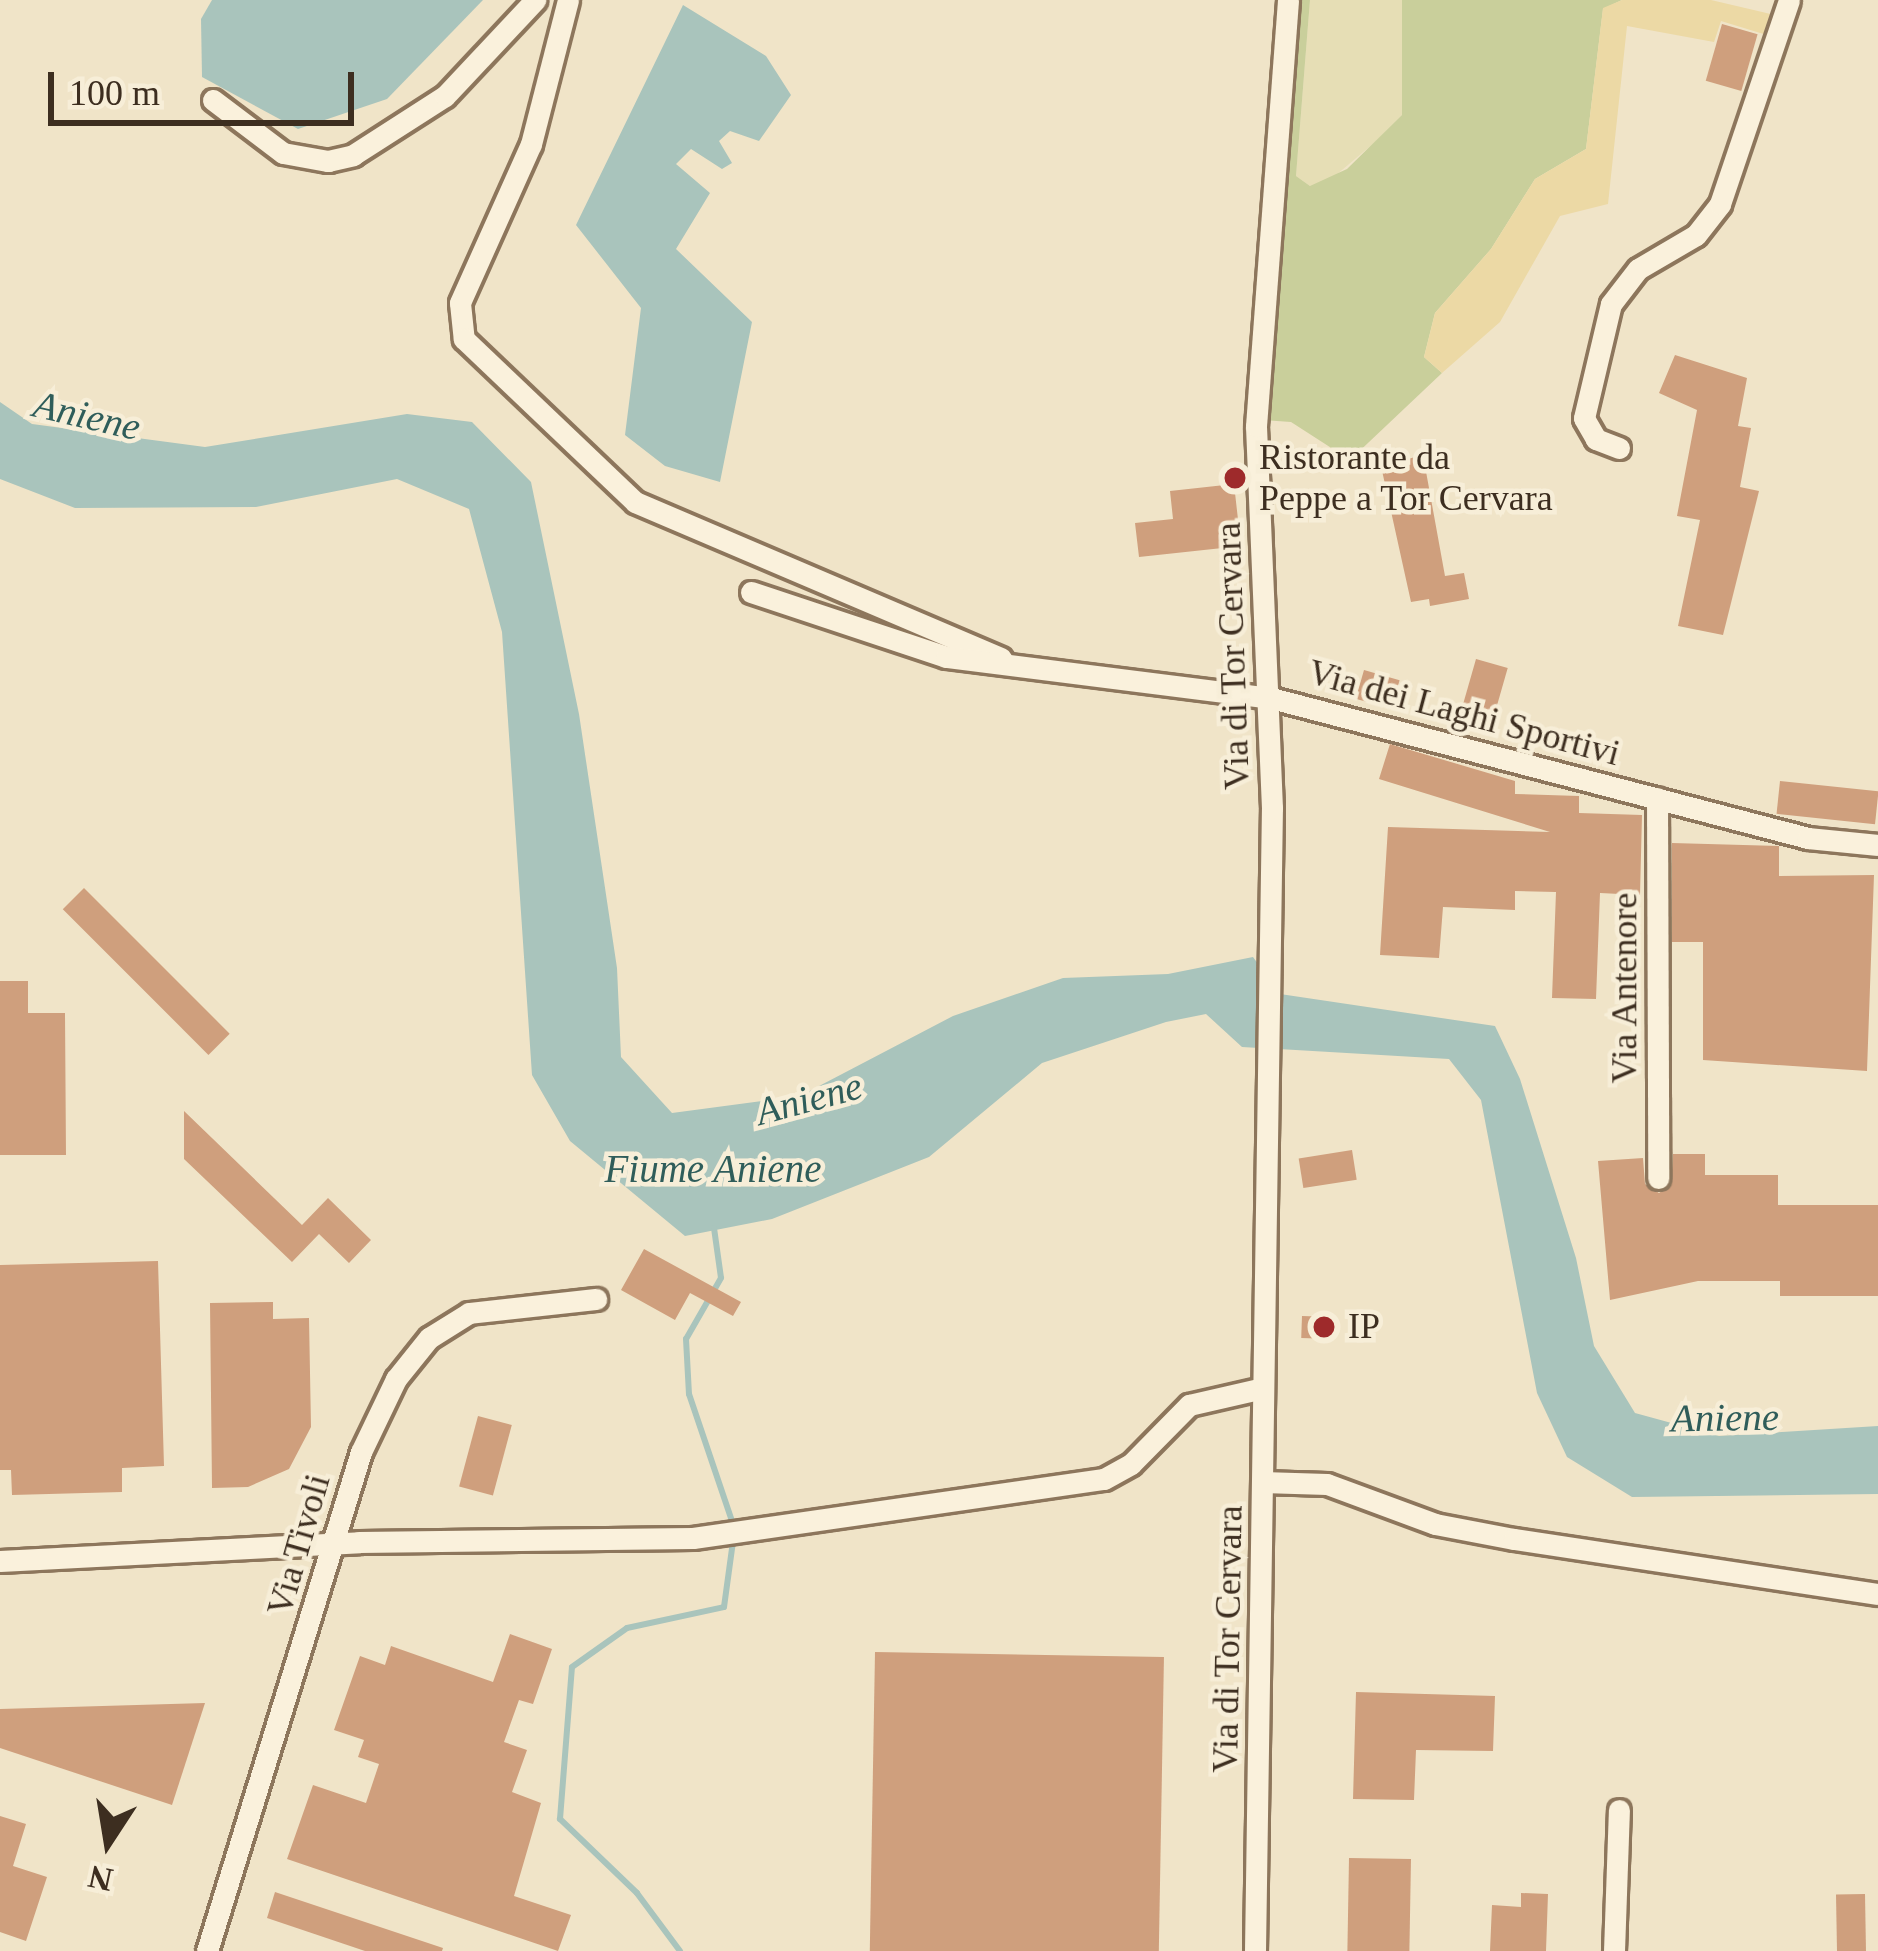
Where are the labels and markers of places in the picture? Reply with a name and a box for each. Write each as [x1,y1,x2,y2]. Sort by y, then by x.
place label: Ristorante da Peppe a Tor Cervara [1259,435,1553,520]
marker: Ristorante da Peppe a Tor Cervara [1222,465,1248,491]
place label: IP [1348,1305,1380,1349]
marker: IP [1311,1314,1337,1340]

